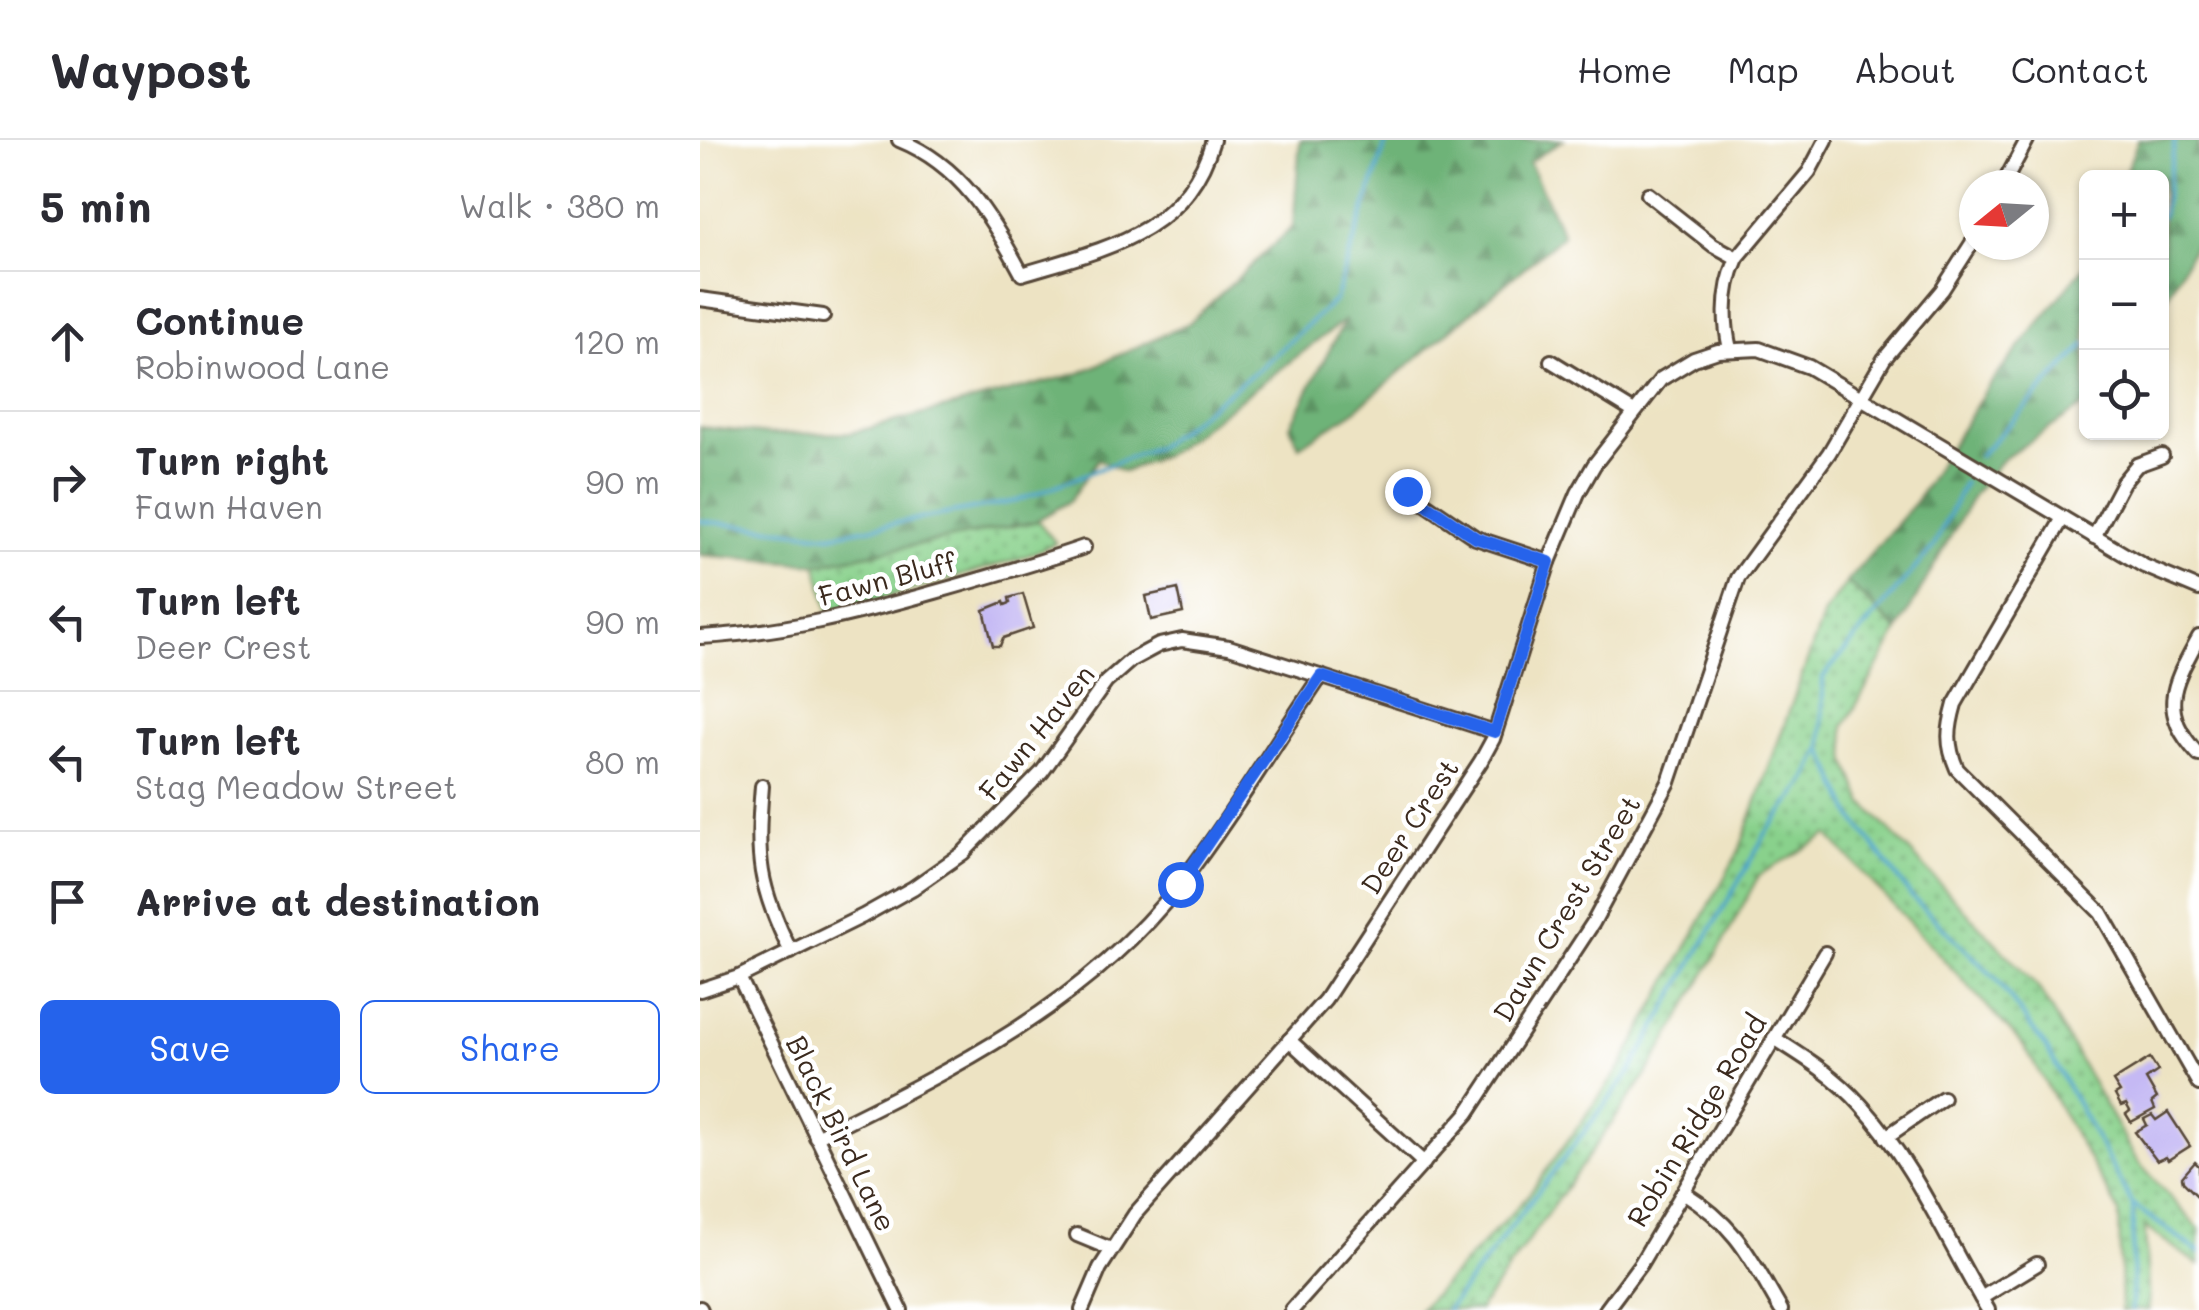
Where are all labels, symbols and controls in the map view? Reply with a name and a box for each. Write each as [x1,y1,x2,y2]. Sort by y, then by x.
text: Waypost [50,38,251,100]
text: Home [1577,46,1673,92]
text: Map [1728,46,1799,92]
text: About [1854,46,1956,92]
text: Contact [2011,46,2149,92]
north arrow [1959,170,2049,260]
map controls [2079,170,2169,440]
button: + [2079,170,2169,260]
text: 5 min [40,178,151,233]
text: Walk · 380 m [459,184,660,226]
button: − [2079,260,2169,350]
text: Continue [135,295,304,345]
icon: ahead [40,314,95,369]
text: 120 m [572,320,660,362]
text: Robinwood Lane [135,345,390,387]
button: locate [2079,350,2169,440]
text: Turn right [135,435,329,485]
icon: right [40,454,95,509]
text: 90 m [586,460,660,502]
route end [1385,469,1431,515]
text: Fawn Haven [135,485,323,527]
street label: Fawn Bluff [814,542,961,614]
text: Turn left [135,575,301,625]
icon: left [40,594,95,649]
text: 90 m [586,600,660,642]
text: Deer Crest [135,625,311,667]
street label: Fawn Haven [970,657,1102,807]
text: Turn left [135,715,301,765]
icon: left [40,734,95,789]
text: 80 m [585,740,660,782]
street label: Deer Crest [1352,752,1466,900]
text: Stag Meadow Street [135,765,457,807]
street label: Dawn Crest Street [1484,788,1648,1028]
route start [1158,862,1204,908]
icon: arrive [40,874,95,929]
text: Arrive at destination [135,876,540,926]
button: Save [40,1000,340,1094]
button: Share [360,1000,660,1094]
street label: Robin Ridge Road [1618,1007,1774,1233]
street label: Black Bird Lane [779,1029,905,1237]

